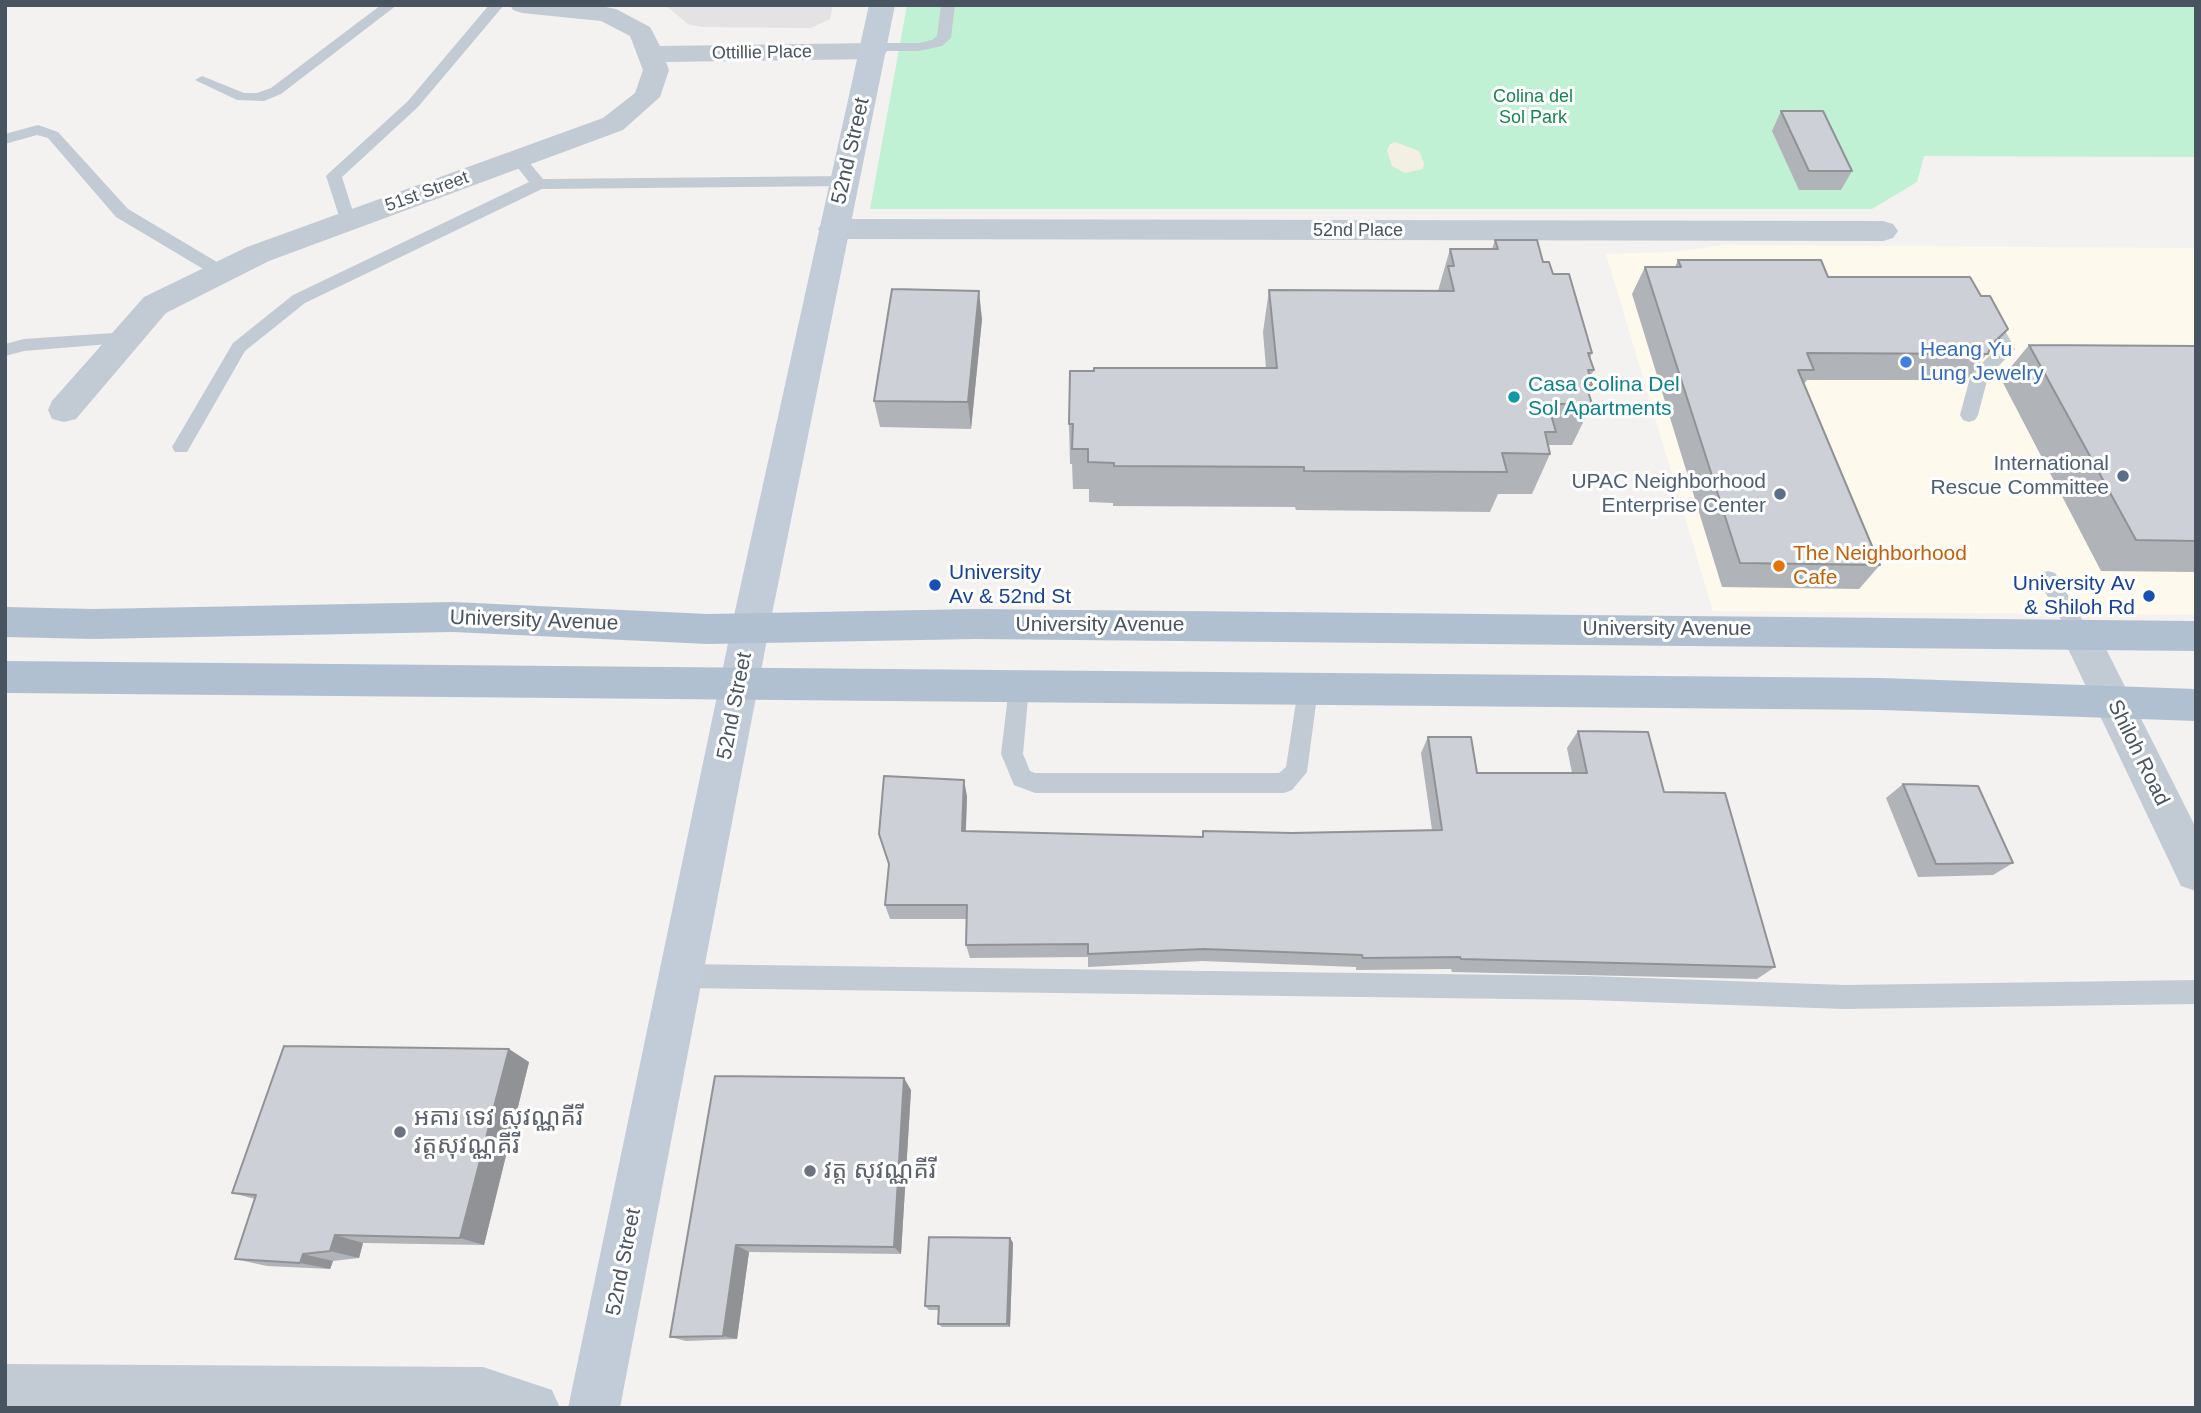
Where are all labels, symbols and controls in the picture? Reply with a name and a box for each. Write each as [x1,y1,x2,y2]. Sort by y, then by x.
street label: Ottillie Place [712,41,812,65]
park label: Colina del Sol Park [1493,86,1573,128]
street label: 52nd Street [827,95,875,207]
street label: 51st Street [382,167,472,217]
street label: 52nd Place [1313,220,1403,242]
place label: Heang Yu Lung Jewelry [1920,337,2044,387]
marker: Heang Yu Lung Jewelry [1898,354,1914,370]
place label: Casa Colina Del Sol Apartments [1528,372,1680,422]
marker: Casa Colina Del Sol Apartments [1506,389,1522,405]
place label: International Rescue Committee [1930,451,2109,501]
marker: International Rescue Committee [2115,468,2131,484]
place label: UPAC Neighborhood Enterprise Center [1571,469,1766,519]
marker: UPAC Neighborhood Enterprise Center [1772,486,1788,502]
place label: The Neighborhood Cafe [1793,541,1967,591]
marker: The Neighborhood Cafe [1771,558,1787,574]
place label: University Av & 52nd St [949,560,1071,610]
place label: University Av & Shiloh Rd [2013,571,2135,621]
marker: University Av & 52nd St [927,577,943,593]
marker: University Av & Shiloh Rd [2141,588,2157,604]
street label: University Avenue [449,605,619,637]
street label: University Avenue [1016,612,1184,638]
street label: University Avenue [1583,616,1751,642]
street label: 52nd Street [712,650,758,762]
street label: Shiloh Road [2102,696,2174,810]
place label: អគារ ទេវ សុវណ្ណគីរី វត្តសុវណ្ណគីរី [414,1104,583,1160]
marker: អគារ ទេវ សុវណ្ណគីរី វត្តសុវណ្ណគីរី [392,1124,408,1140]
place label: វត្ត សុវណ្ណគីរី [824,1157,936,1185]
marker: វត្ត សុវណ្ណគីរី [802,1163,818,1179]
street label: 52nd Street [601,1206,647,1318]

